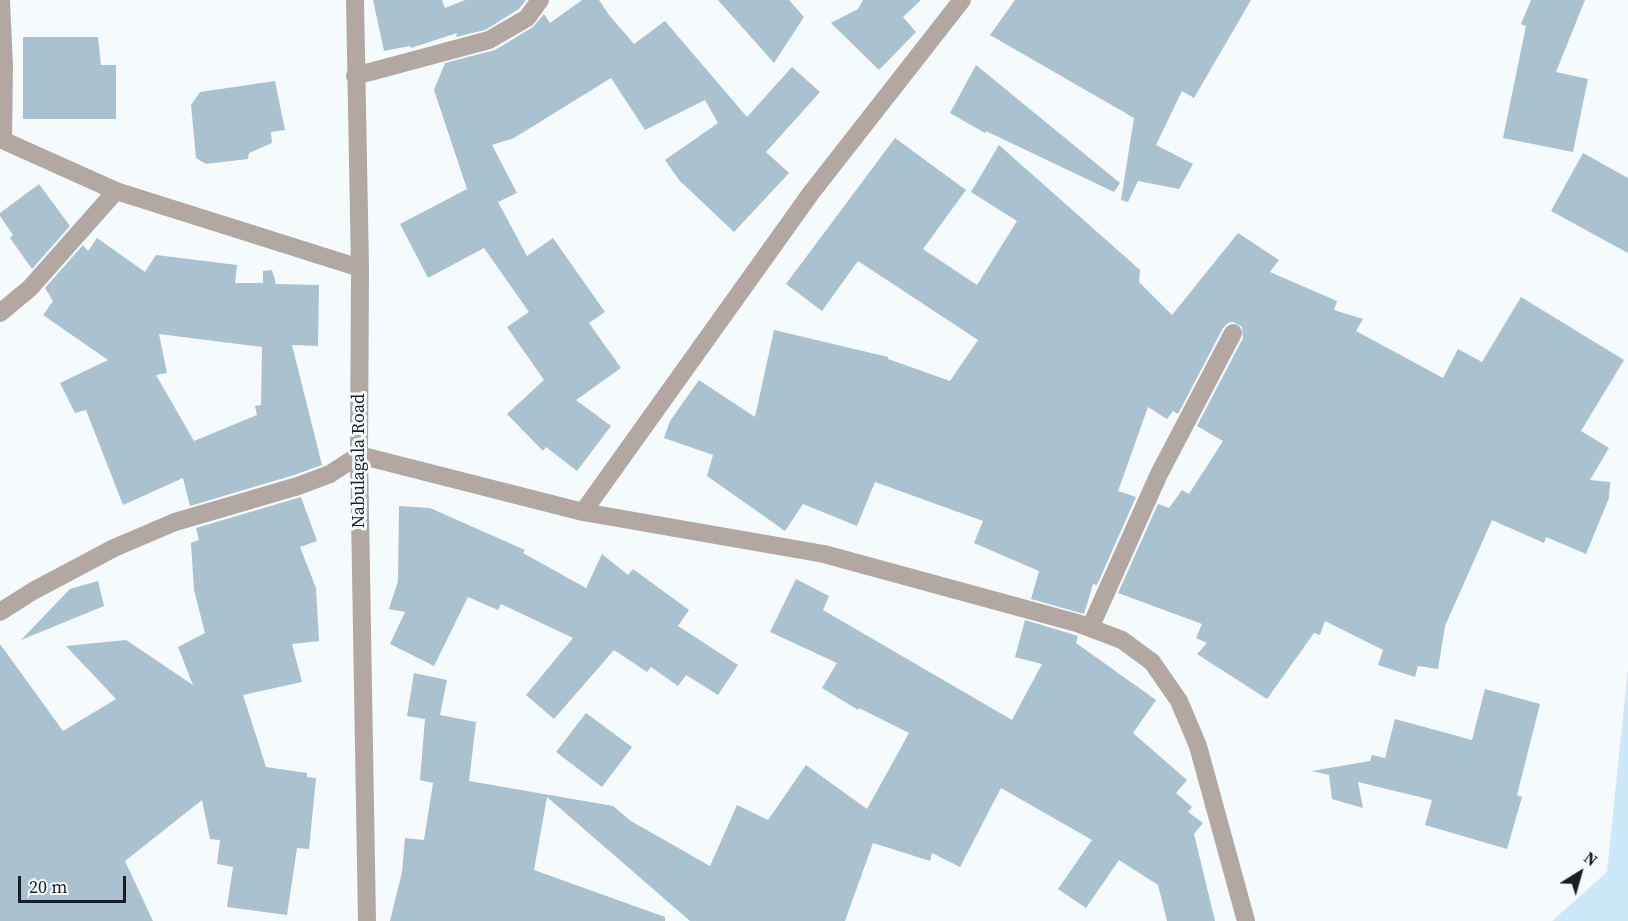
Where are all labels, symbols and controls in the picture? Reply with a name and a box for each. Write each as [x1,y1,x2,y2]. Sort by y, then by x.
street label: Nabulagala Road [348,394,370,528]
north arrow [1550,843,1610,903]
text: N [1580,846,1602,871]
scale bar [21,864,129,902]
text: 20 m [29,874,67,899]

